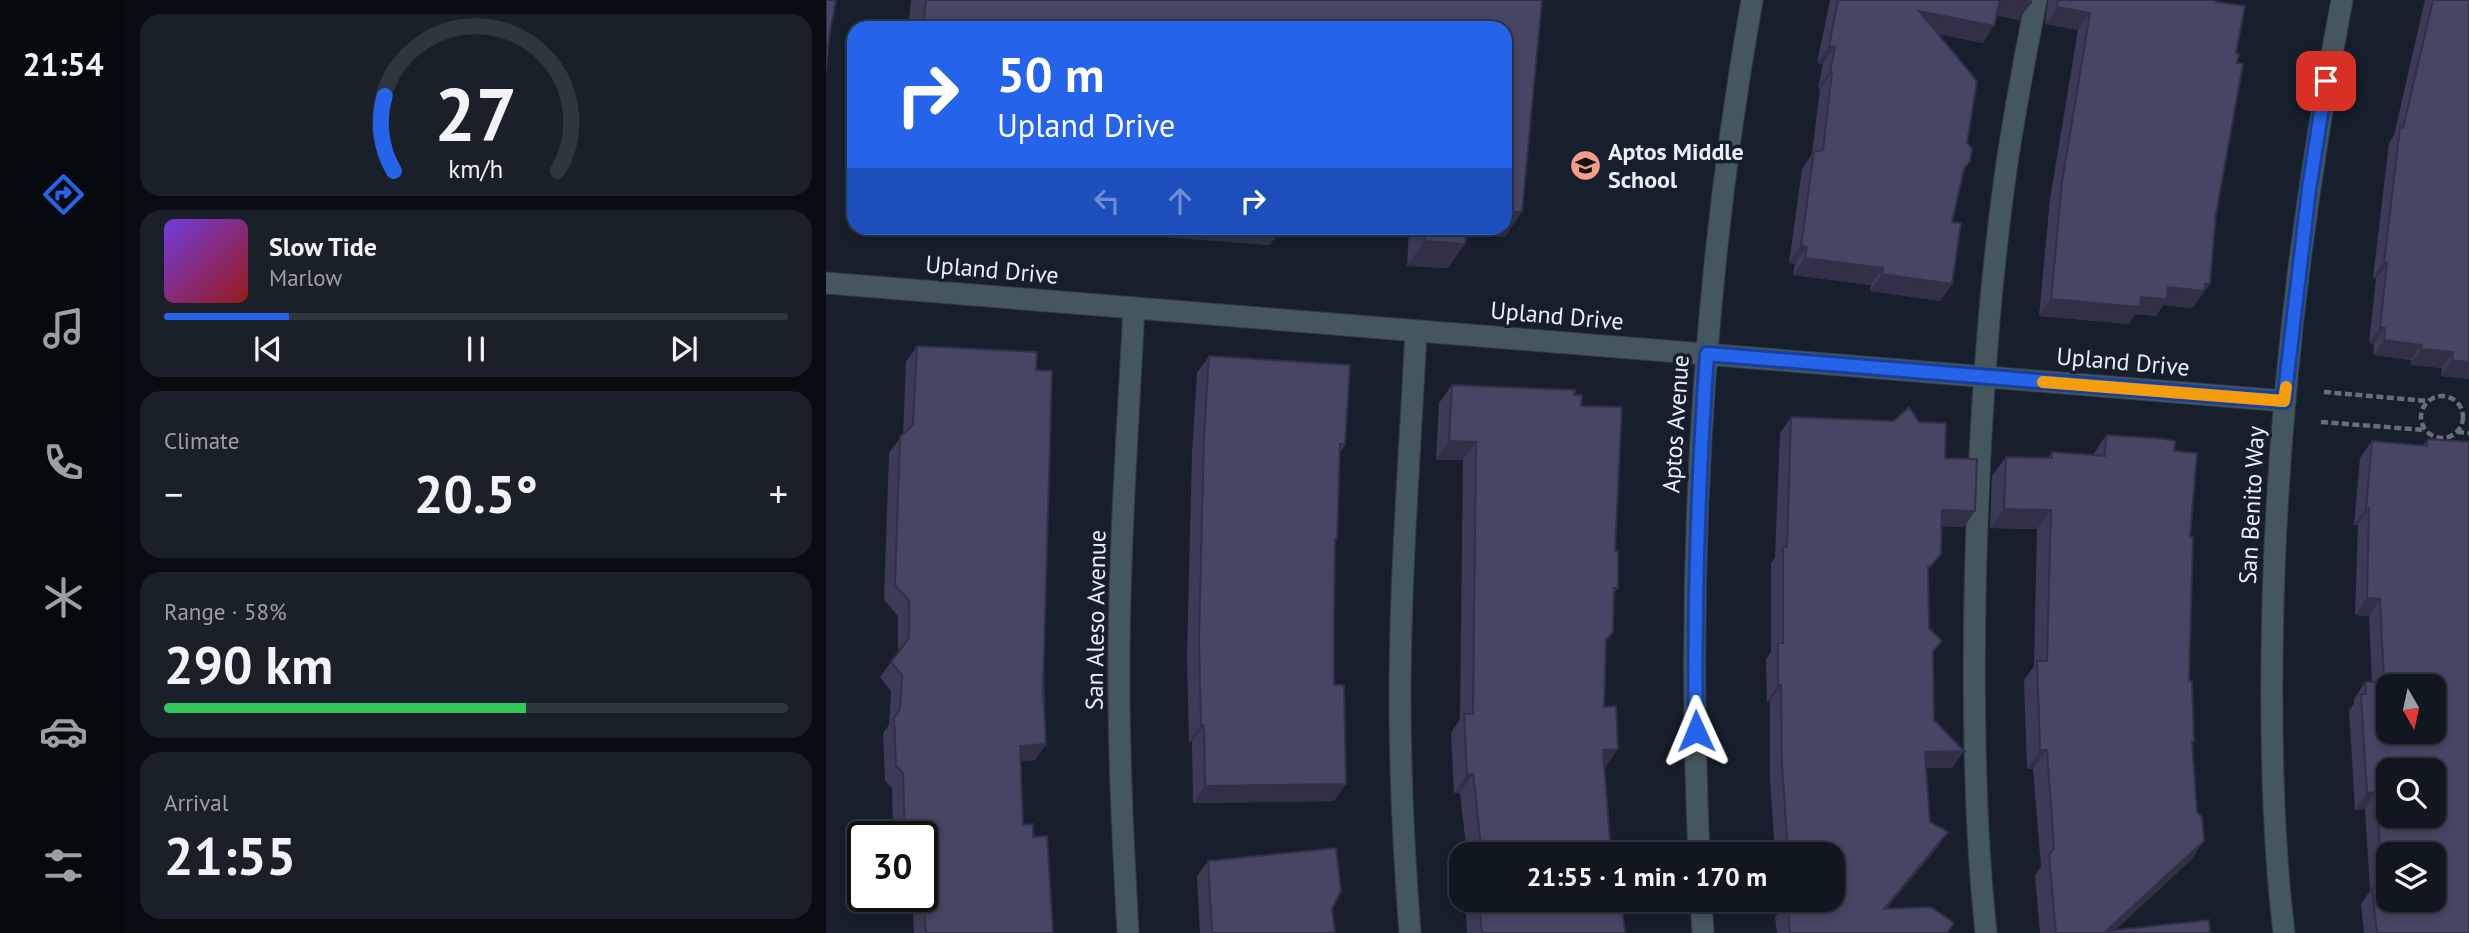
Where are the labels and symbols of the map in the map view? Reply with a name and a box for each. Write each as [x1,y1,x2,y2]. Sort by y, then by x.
pin [2296,51,2356,111]
place label: Aptos Middle School [1608,136,1744,195]
school or university icon: Aptos Middle School [1568,149,1602,183]
street label: Upland Drive [924,248,1060,291]
street label: Upland Drive [1489,294,1625,337]
street label: Upland Drive [2055,340,2191,383]
street label: Aptos Avenue [1655,354,1696,494]
street label: San Benito Way [2232,425,2271,585]
street label: San Aleso Avenue [1078,530,1113,710]
north arrow [2376,674,2446,744]
position arrow [1659,694,1733,768]
speed limit sign: 30 [847,821,938,912]

